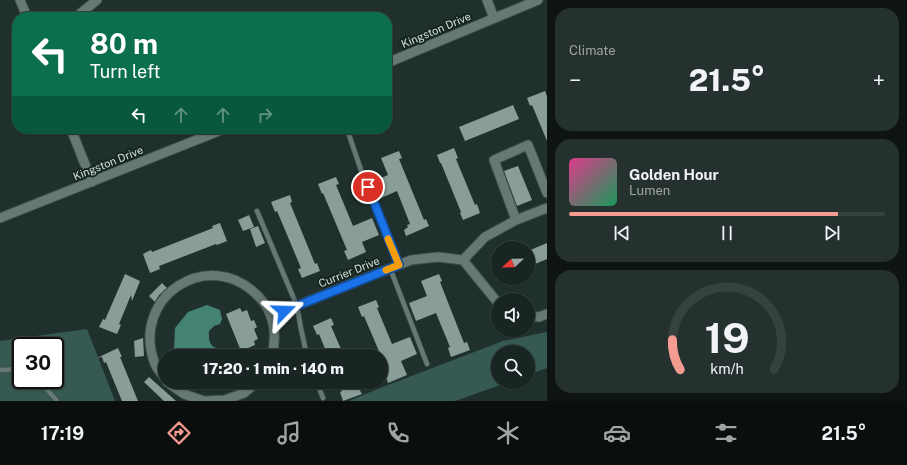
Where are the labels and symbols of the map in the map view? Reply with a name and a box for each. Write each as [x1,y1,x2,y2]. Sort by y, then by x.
street label: Kingston Drive [399,10,473,50]
street label: Kingston Drive [71,143,145,183]
pin [351,170,385,204]
north arrow [491,241,535,285]
street label: Currier Drive [317,254,381,290]
position arrow [263,290,305,332]
speed limit sign: 30 [12,337,64,389]

